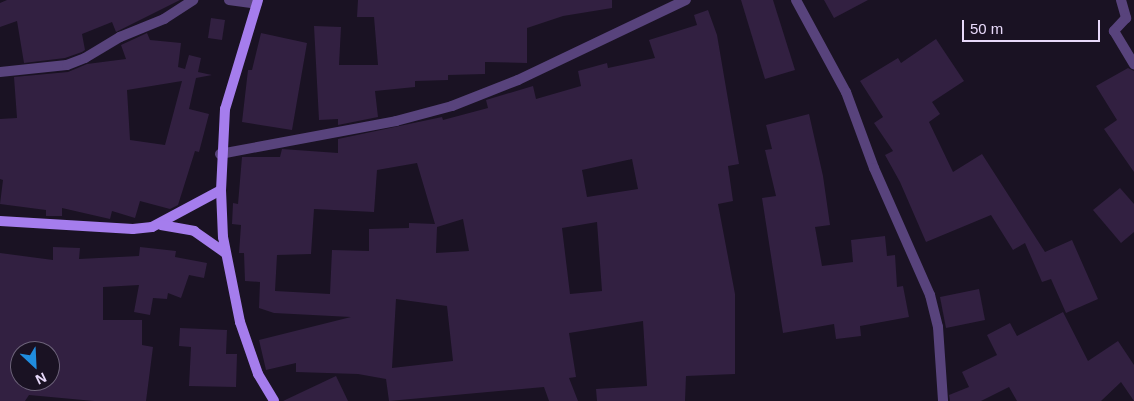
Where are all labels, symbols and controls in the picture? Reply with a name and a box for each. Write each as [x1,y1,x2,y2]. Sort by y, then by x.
scale bar [964,10,1102,42]
text: 50 m [970,20,1003,37]
north arrow [10,341,60,391]
text: N [33,369,49,388]

